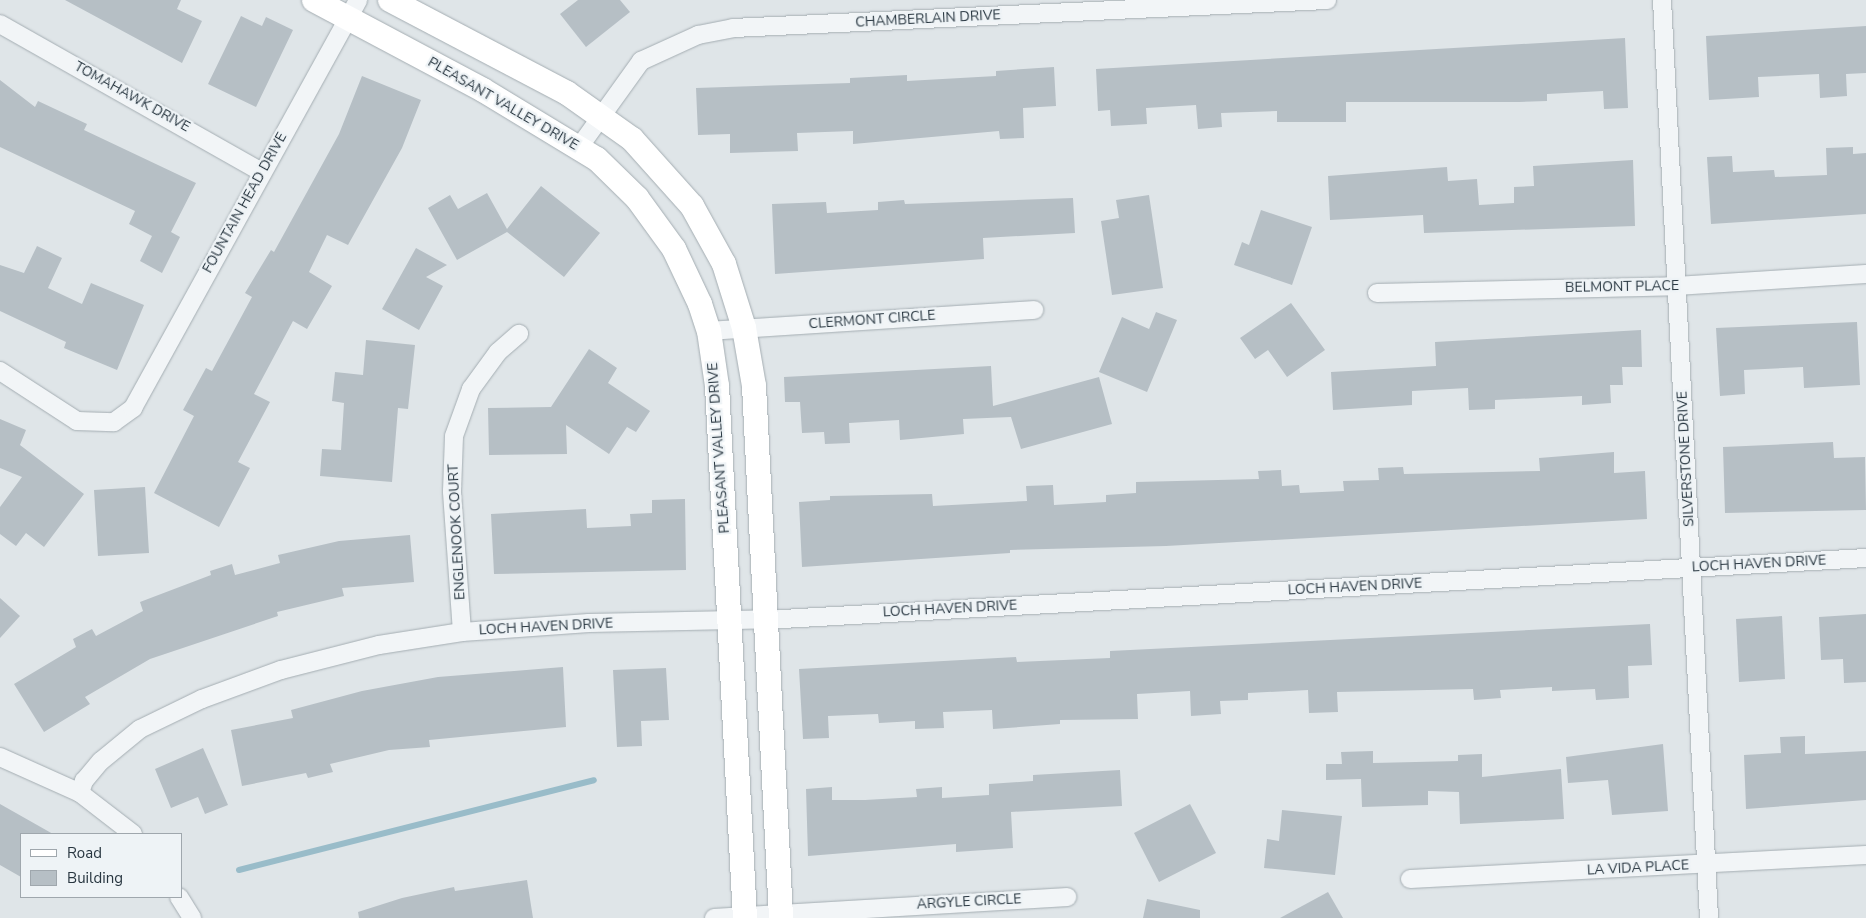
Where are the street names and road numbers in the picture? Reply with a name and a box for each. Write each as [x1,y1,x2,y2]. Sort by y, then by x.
street label: CHAMBERLAIN DRIVE [855,7,1001,31]
street label: PLEASANT VALLEY DRIVE [425,54,581,154]
street label: TOMAHAWK DRIVE [71,58,193,136]
street label: FOUNTAIN HEAD DRIVE [199,130,291,276]
street label: BELMONT PLACE [1565,278,1679,296]
street label: CLERMONT CIRCLE [808,307,936,333]
street label: PLEASANT VALLEY DRIVE [705,362,733,534]
street label: SILVERSTONE DRIVE [1674,391,1698,527]
street label: ENGLENOOK COURT [445,464,469,600]
street label: LOCH HAVEN DRIVE [1691,552,1827,576]
street label: LOCH HAVEN DRIVE [1287,575,1423,599]
street label: LOCH HAVEN DRIVE [882,597,1018,621]
street label: LOCH HAVEN DRIVE [478,615,614,639]
street label: LA VIDA PLACE [1587,857,1689,879]
street label: ARGYLE CIRCLE [916,891,1022,913]

